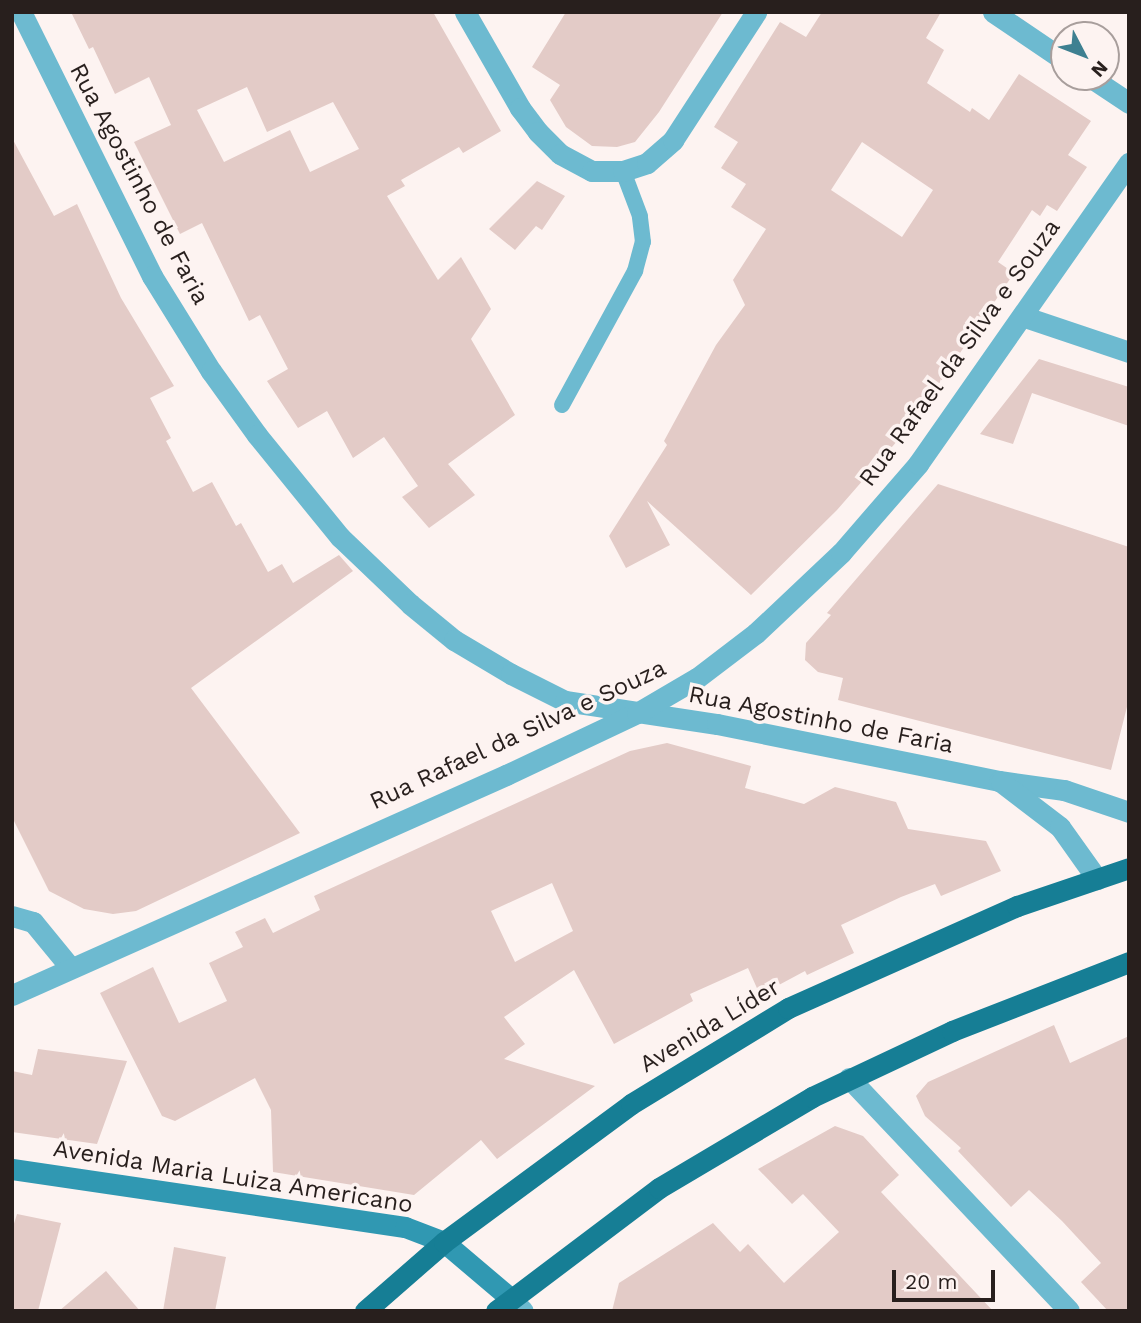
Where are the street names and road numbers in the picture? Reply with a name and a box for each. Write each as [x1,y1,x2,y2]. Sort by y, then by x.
street label: Rua Agostinho de Faria [63,58,215,310]
street label: Rua Rafael da Silva e Souza [853,213,1067,493]
street label: Rua Rafael da Silva e Souza [364,653,672,817]
street label: Rua Agostinho de Faria [685,680,957,760]
street label: Avenida Líder [635,973,785,1079]
street label: Avenida Maria Luiza Americano [50,1134,416,1220]

